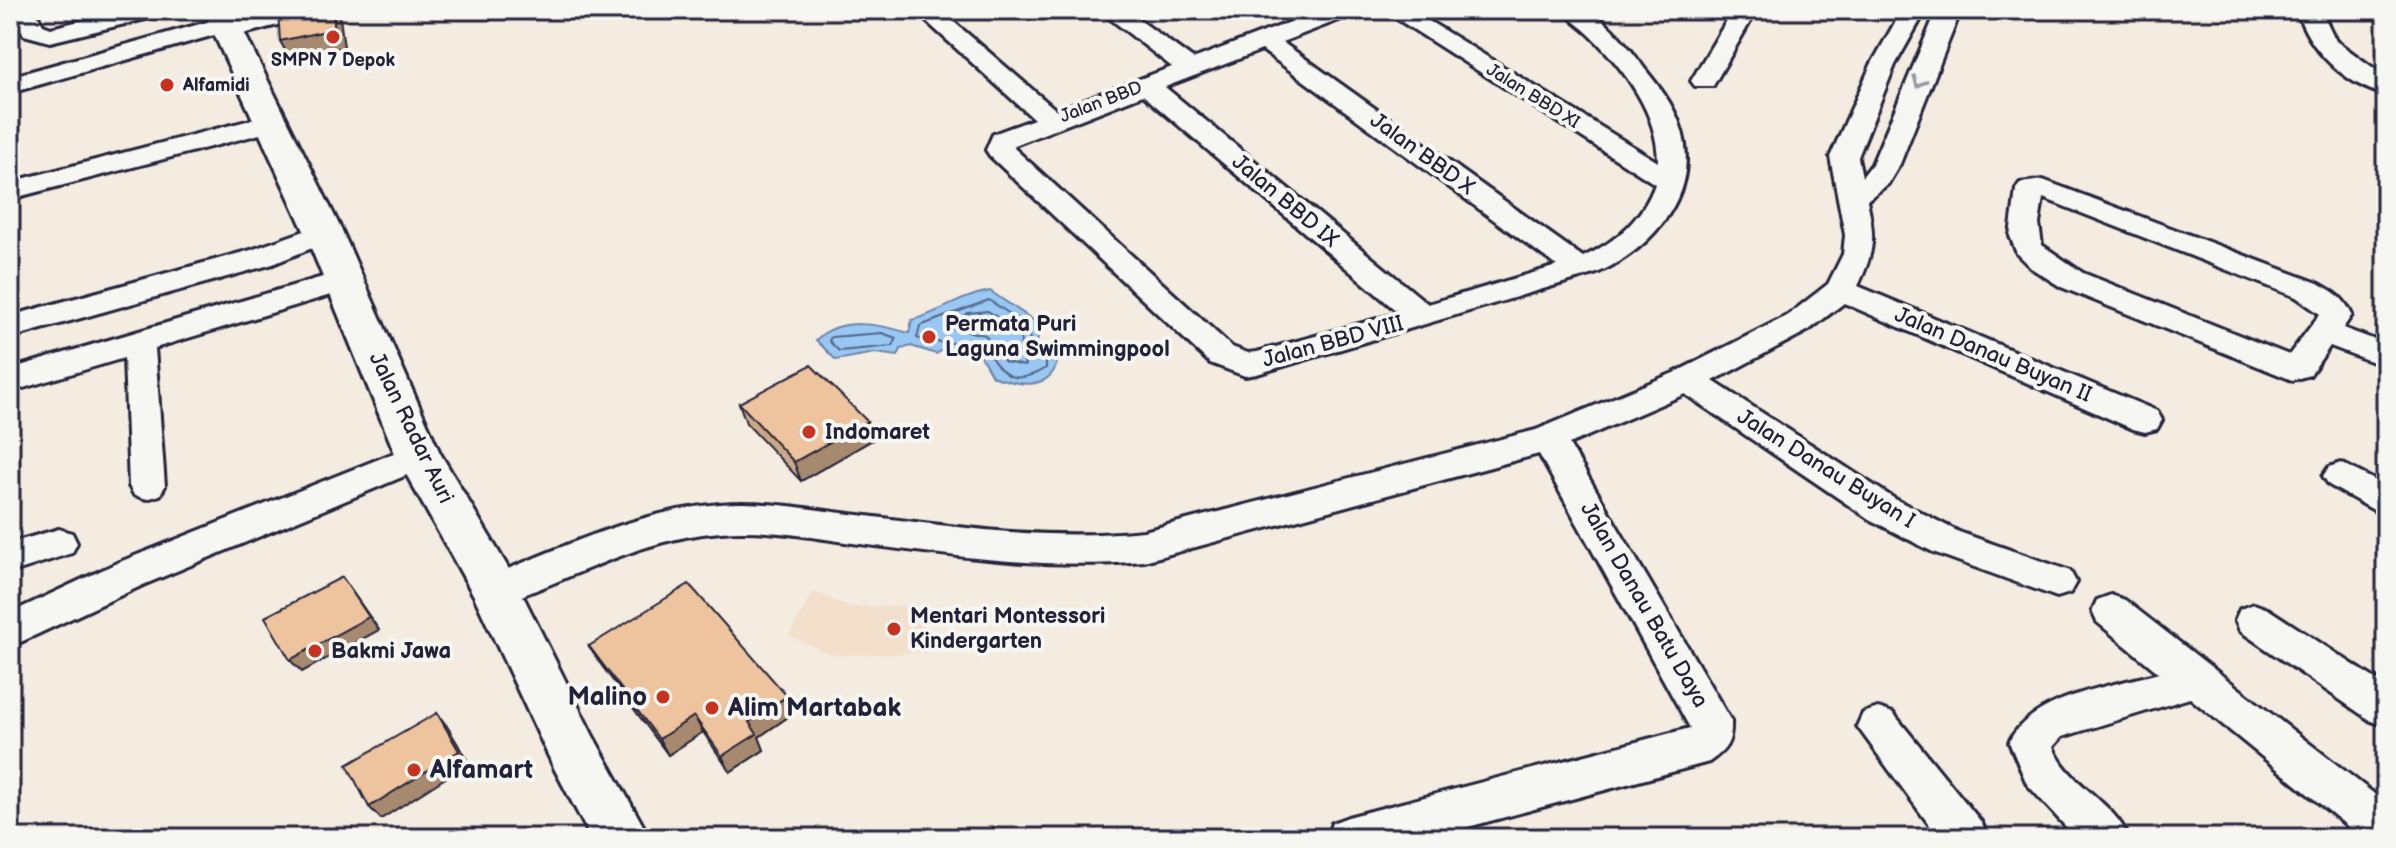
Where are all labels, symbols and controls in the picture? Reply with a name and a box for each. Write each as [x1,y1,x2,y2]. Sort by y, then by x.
marker: SMPN 7 Depok [324,28,342,46]
place label: SMPN 7 Depok [271,50,395,71]
street label: Jalan BBD XI [1483,59,1583,133]
one-way arrow [1913,74,1929,88]
place label: Alfamidi [182,75,250,96]
marker: Alfamidi [158,76,176,94]
street label: Jalan BBD [1057,77,1145,127]
street label: Jalan BBD X [1365,107,1480,201]
street label: Jalan BBD IX [1226,149,1344,254]
street label: Jalan Danau Buyan II [1890,301,2096,409]
street label: Jalan BBD VIII [1260,310,1406,374]
place label: Permata Puri Laguna Swimmingpool [945,311,1170,363]
marker: Permata Puri Laguna Swimmingpool [920,328,938,346]
street label: Jalan Radar Auri [363,348,459,508]
street label: Jalan Danau Buyan I [1732,403,1920,535]
place label: Indomaret [825,419,930,446]
marker: Indomaret [800,423,818,441]
street label: Jalan Danau Batu Daya [1574,498,1714,712]
place label: Mentari Montessori Kindergarten [910,603,1105,655]
marker: Mentari Montessori Kindergarten [885,620,903,638]
place label: Bakmi Jawa [331,638,451,665]
marker: Bakmi Jawa [306,642,324,660]
place label: Malino [567,682,647,713]
marker: Malino [654,688,672,706]
place label: Alim Martabak [727,693,902,724]
marker: Alim Martabak [703,699,721,717]
place label: Alfamart [429,755,533,786]
marker: Alfamart [405,761,423,779]

